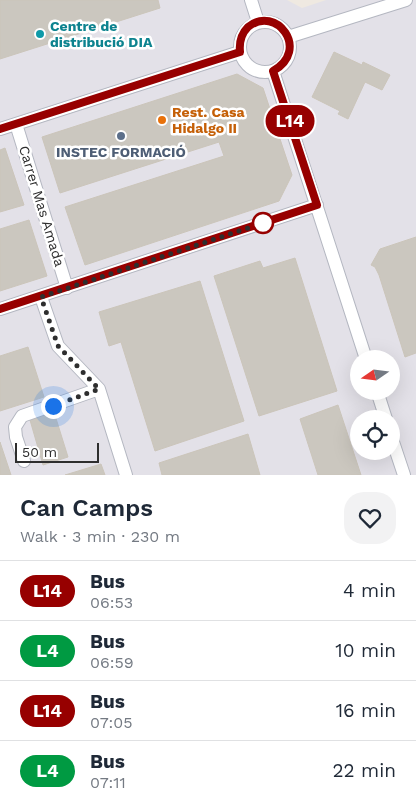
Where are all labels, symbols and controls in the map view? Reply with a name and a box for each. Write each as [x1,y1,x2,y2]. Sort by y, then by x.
place label: Centre de distribució DIA [50,18,153,50]
marker: Centre de distribució DIA [34,28,46,40]
place label: Rest. Casa Hidalgo II [172,104,245,136]
line badge: L14 [261,105,319,137]
text: L14 [276,110,304,131]
marker: Rest. Casa Hidalgo II [156,114,168,126]
marker: INSTEC FORMACIÓ [115,130,127,142]
street label: Carrer Mas Amada [16,144,68,268]
place label: INSTEC FORMACIÓ [56,144,186,160]
unlabelled marker [252,212,274,234]
north arrow [350,350,400,400]
map controls [350,350,400,460]
your location [41,394,66,419]
button: locate [350,410,400,460]
scale bar [15,440,99,463]
text: 50 m [22,444,57,460]
button: heart [344,492,396,544]
text: Can Camps [20,494,153,522]
text: Walk · 3 min · 230 m [20,527,180,546]
text: Bus [90,570,125,593]
text: 4 min [343,579,396,602]
text: L14 [33,580,62,601]
text: 06:53 [90,593,133,612]
text: Bus [90,630,125,653]
text: 10 min [335,639,396,662]
text: L4 [36,640,59,661]
text: 06:59 [90,653,134,672]
text: Bus [90,690,125,713]
text: 16 min [336,699,396,722]
text: L14 [33,700,62,721]
text: 07:05 [90,713,133,732]
text: Bus [90,750,125,773]
text: 22 min [332,759,396,782]
text: L4 [36,760,59,781]
text: 07:11 [90,773,126,792]

